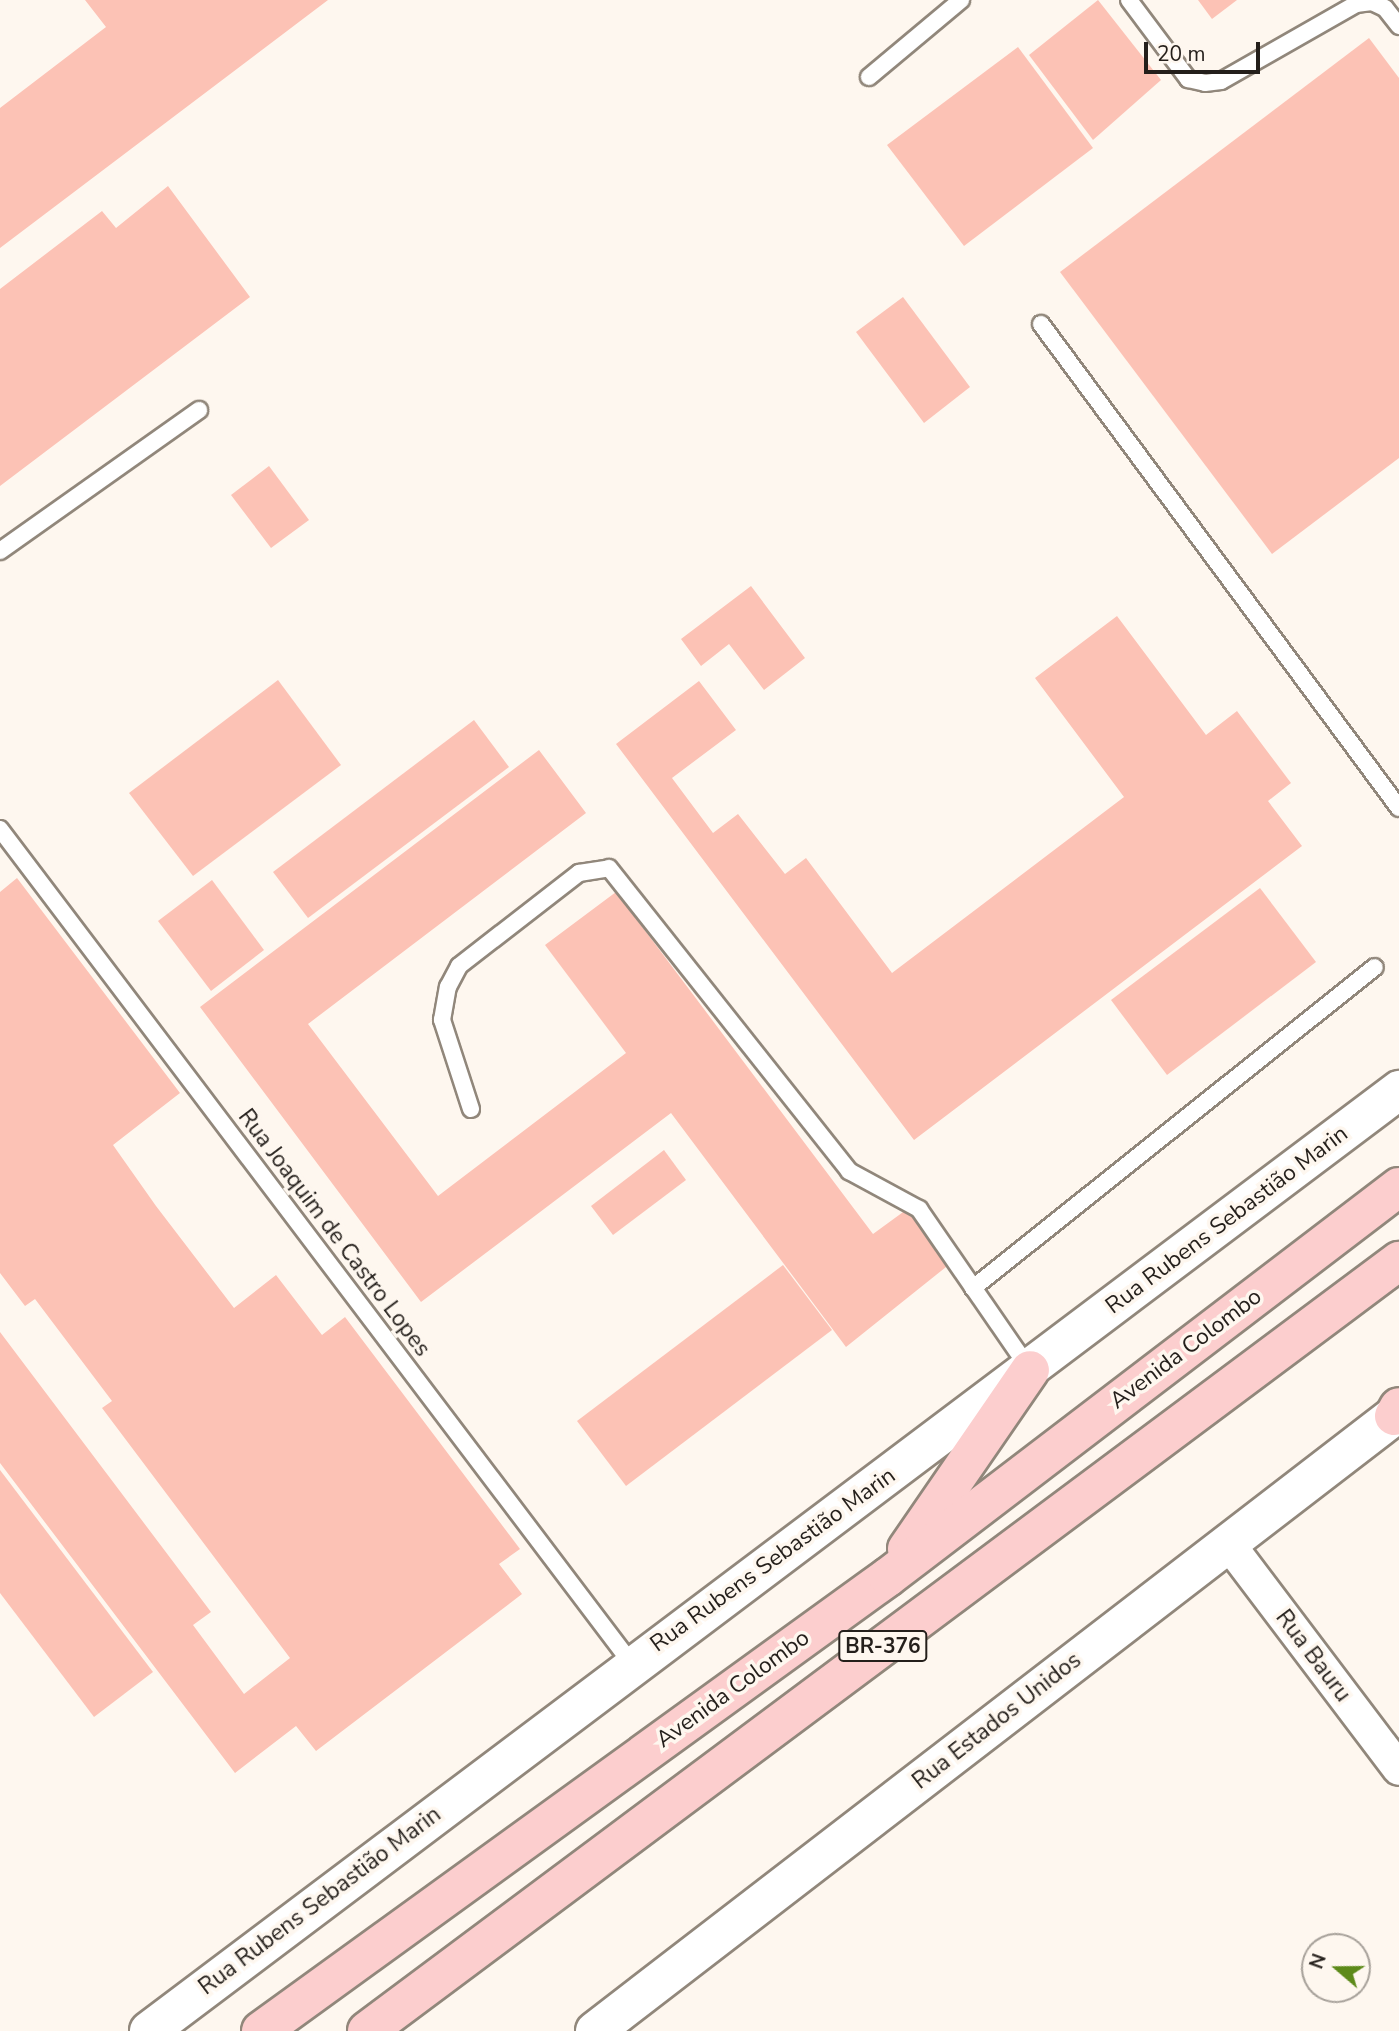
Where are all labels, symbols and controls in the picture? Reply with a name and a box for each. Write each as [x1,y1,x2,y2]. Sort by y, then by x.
scale bar [1147,28,1262,72]
text: 20 m [1157,40,1206,68]
street label: Rua Joaquim de Castro Lopes [232,1104,436,1362]
street label: Rua Rubens Sebastião Marin [1100,1120,1354,1320]
street label: Avenida Colombo [1105,1283,1267,1415]
street label: Rua Rubens Sebastião Marin [645,1462,901,1658]
street label: Rua Bauru [1269,1605,1357,1707]
street label: Avenida Colombo [651,1624,815,1754]
road number: BR-376 [838,1628,928,1664]
street label: Rua Estados Unidos [907,1647,1087,1795]
street label: Rua Rubens Sebastião Marin [193,1801,447,2001]
north arrow [1301,1933,1371,2003]
text: N [1303,1950,1333,1973]

